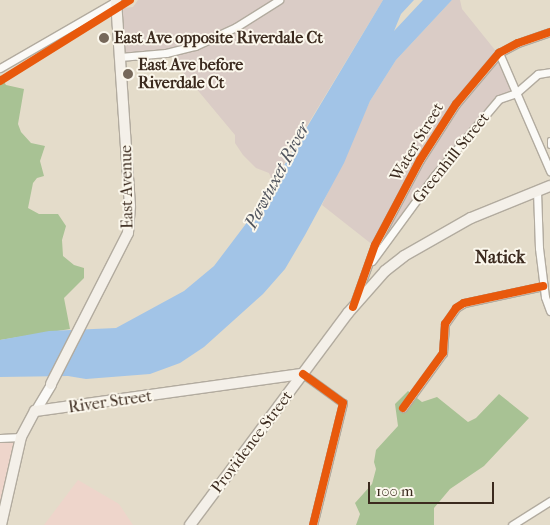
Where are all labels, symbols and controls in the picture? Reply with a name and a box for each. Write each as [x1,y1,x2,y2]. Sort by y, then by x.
place label: East Ave opposite Riverdale Ct [114,28,323,48]
marker: East Ave opposite Riverdale Ct [98,32,110,44]
place label: East Ave before Riverdale Ct [138,55,243,93]
marker: East Ave before Riverdale Ct [122,68,134,80]
street label: Water Street [386,99,448,185]
street label: Greenhill Street [408,109,494,207]
water label: Pawtuxet River [241,119,315,233]
street label: East Avenue [117,145,137,229]
district label: Natick [475,247,525,269]
street label: River Street [67,387,153,417]
street label: Providence Street [207,387,297,497]
scale bar [370,472,496,504]
text: 100 m [376,482,414,500]

